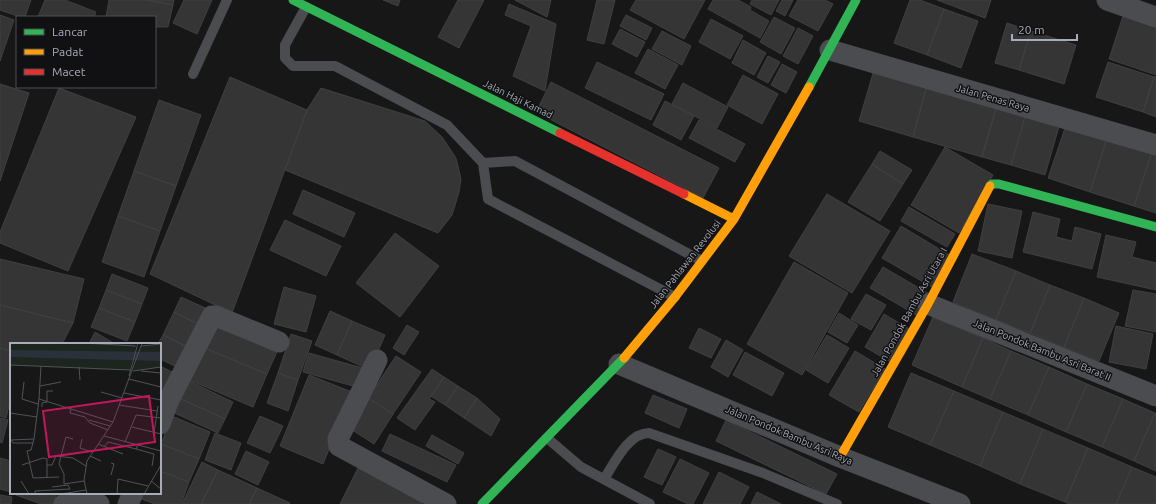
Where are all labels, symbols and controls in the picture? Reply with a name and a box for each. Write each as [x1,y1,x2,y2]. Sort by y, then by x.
legend [16,16,156,88]
scale bar [1012,16,1077,42]
text: 20 m [1018,23,1045,36]
text: Lancar [52,25,88,38]
text: Padat [52,45,83,58]
text: Macet [52,65,86,78]
street label: Jalan Haji Kamad [481,77,555,121]
street label: Jalan Penas Raya [955,82,1031,114]
street label: Jalan Pahlawan Revolusi [647,218,723,310]
street label: Jalan Pondok Bambu Asri Utara I [869,246,949,378]
street label: Jalan Pondok Bambu Asri Barat II [972,317,1112,383]
inset map [10,343,161,494]
street label: Jalan Pondok Bambu Asri Raya [724,403,854,467]

